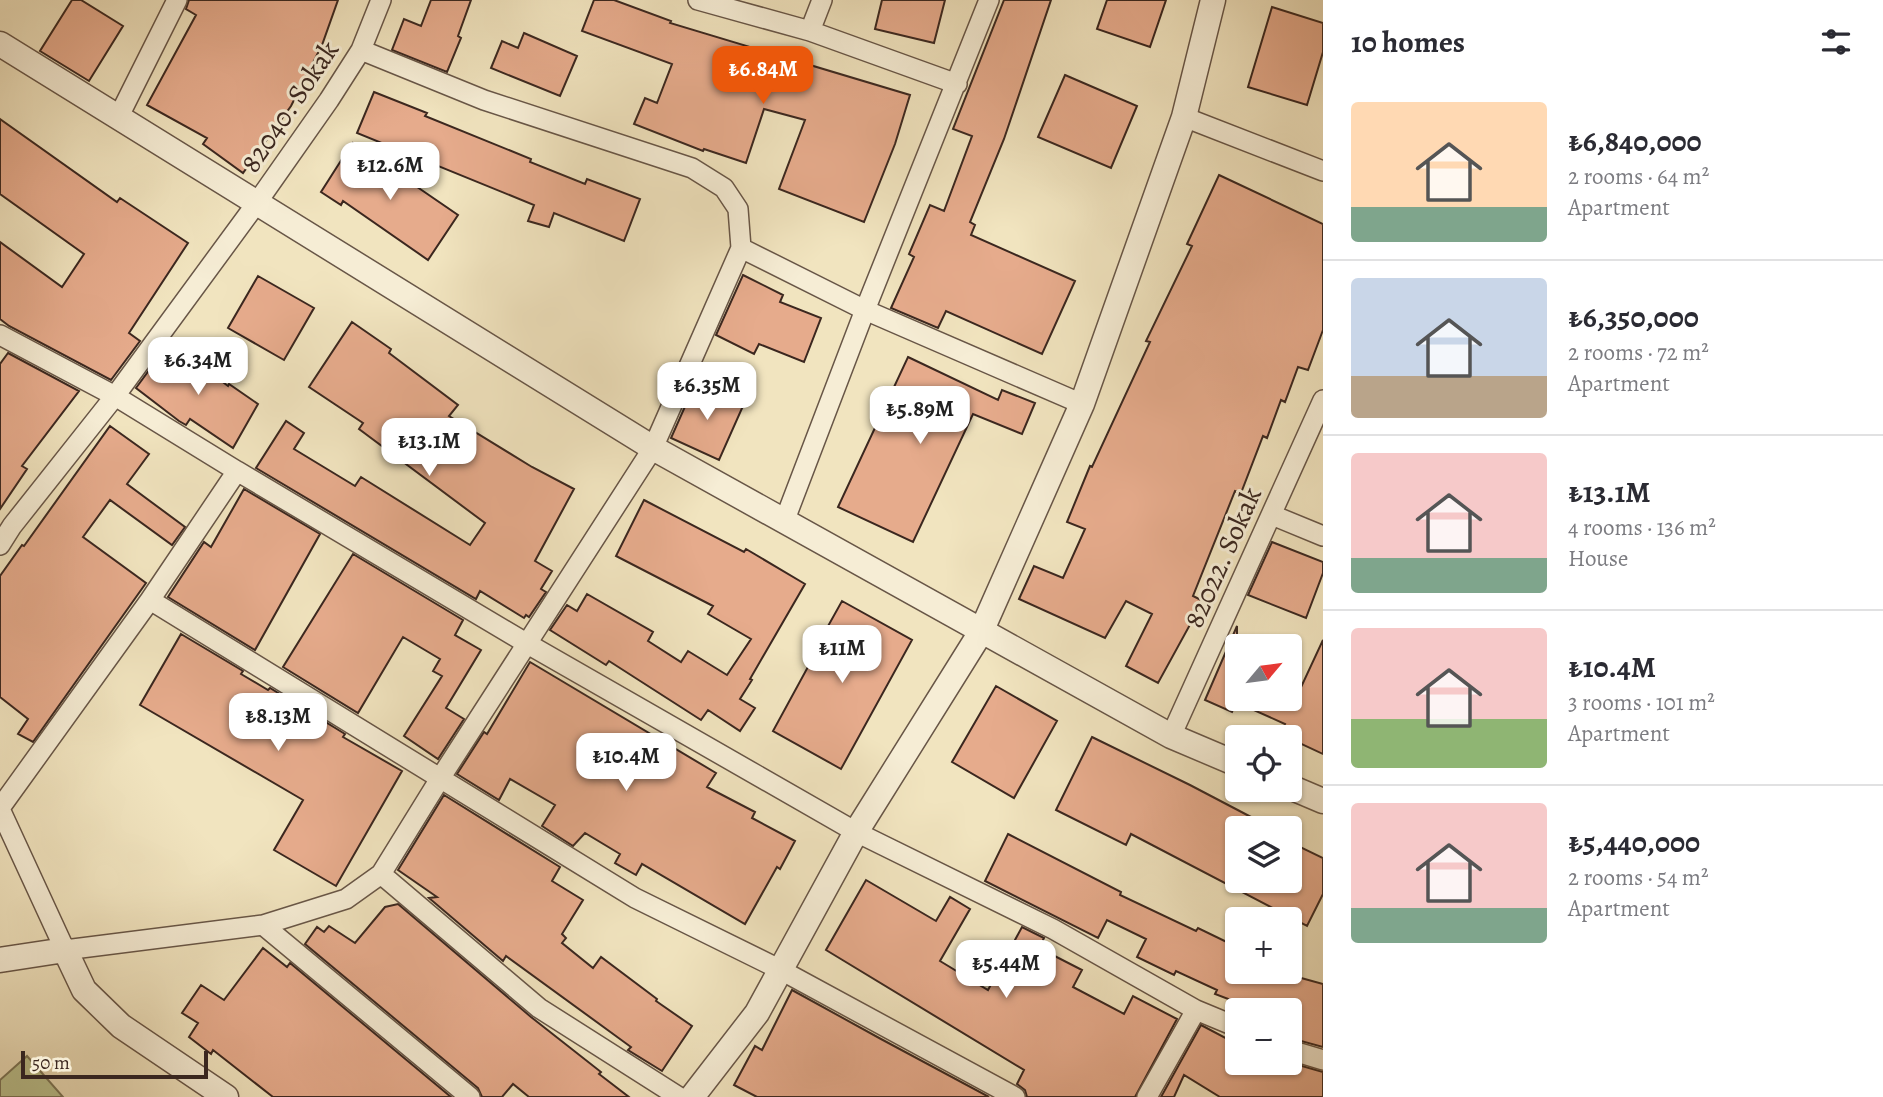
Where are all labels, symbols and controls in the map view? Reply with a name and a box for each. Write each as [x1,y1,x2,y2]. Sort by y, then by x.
text: 10 homes [1351,22,1465,62]
icon: filters [1817,23,1855,61]
street label: 82040. Sokak [232,33,348,180]
pin: ₺6.84M [706,46,820,106]
text: ₺6.84M [728,53,798,84]
text: ₺6,840,000 [1568,121,1702,161]
icon: home [1407,130,1491,214]
pin: ₺12.6M [333,142,447,202]
text: ₺12.6M [357,149,423,180]
text: 2 rooms · 64 m² [1568,161,1709,192]
text: Apartment [1568,192,1670,223]
text: ₺6,350,000 [1568,297,1699,337]
icon: home [1407,306,1491,390]
text: 2 rooms · 72 m² [1568,337,1709,368]
pin: ₺6.34M [141,338,255,397]
text: ₺6.34M [164,344,232,375]
pin: ₺6.35M [650,362,764,422]
text: Apartment [1568,368,1670,399]
text: ₺6.35M [673,369,741,400]
pin: ₺5.89M [863,386,977,446]
text: ₺5.89M [886,393,954,424]
pin: ₺13.1M [372,419,486,478]
text: ₺13.1M [397,425,461,456]
text: ₺13.1M [1568,472,1651,512]
street label: 82022. Sokak [1175,481,1271,634]
icon: home [1407,481,1491,565]
text: 4 rooms · 136 m² [1568,512,1716,543]
text: House [1568,543,1628,574]
pin: ₺11M [801,626,883,685]
text: ₺11M [818,632,866,663]
north arrow [1225,634,1302,710]
map controls [1225,634,1302,1075]
text: ₺10.4M [1568,647,1656,687]
icon: home [1407,656,1491,740]
text: 3 rooms · 101 m² [1568,687,1715,718]
pin: ₺8.13M [221,694,335,753]
text: ₺8.13M [245,700,311,731]
text: Apartment [1568,718,1670,749]
button: locate [1225,725,1302,802]
pin: ₺10.4M [569,734,683,793]
text: ₺10.4M [592,740,660,771]
button: layers [1225,816,1302,893]
text: ₺5,440,000 [1568,822,1700,862]
icon: home [1407,831,1491,915]
text: 2 rooms · 54 m² [1568,862,1709,893]
text: Apartment [1568,893,1670,924]
button: + [1225,907,1302,984]
pin: ₺5.44M [949,940,1063,1000]
text: ₺5.44M [972,947,1040,978]
button: − [1225,998,1302,1075]
scale bar [21,1048,208,1080]
text: 50 m [32,1050,70,1076]

